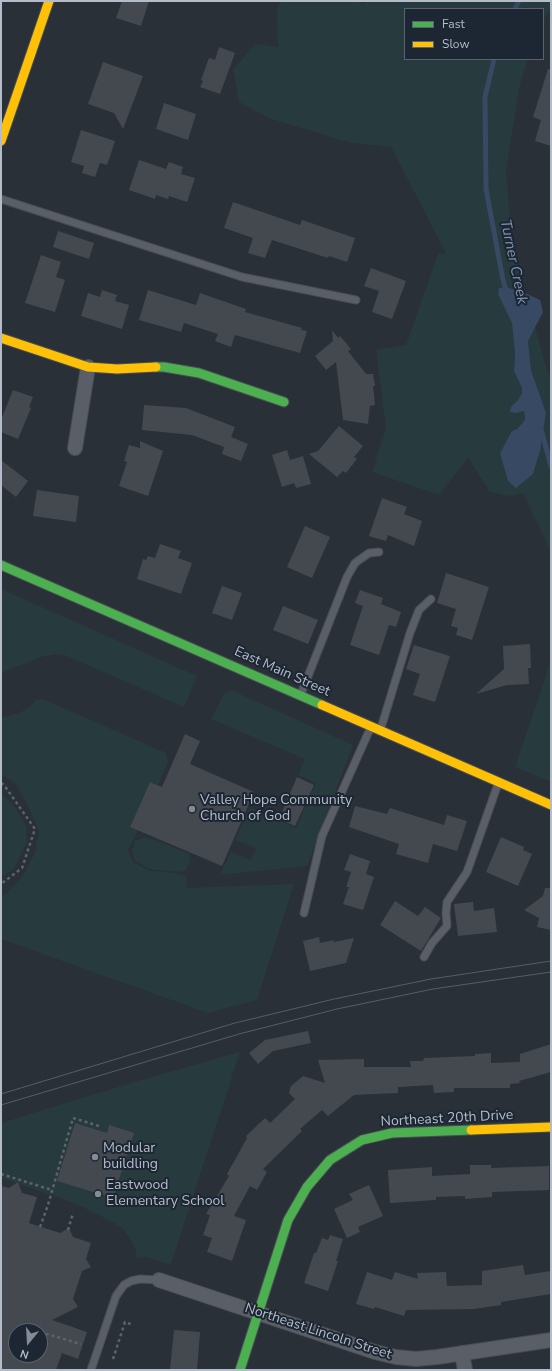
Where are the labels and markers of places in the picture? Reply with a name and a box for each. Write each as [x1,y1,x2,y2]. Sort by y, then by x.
place label: Valley Hope Community Church of God [200,793,352,826]
marker: Valley Hope Community Church of God [187,804,197,814]
place label: Modular buildling [103,1141,158,1174]
marker: Modular buildling [90,1152,100,1162]
place label: Eastwood Elementary School [106,1178,224,1210]
marker: Eastwood Elementary School [93,1189,103,1199]

